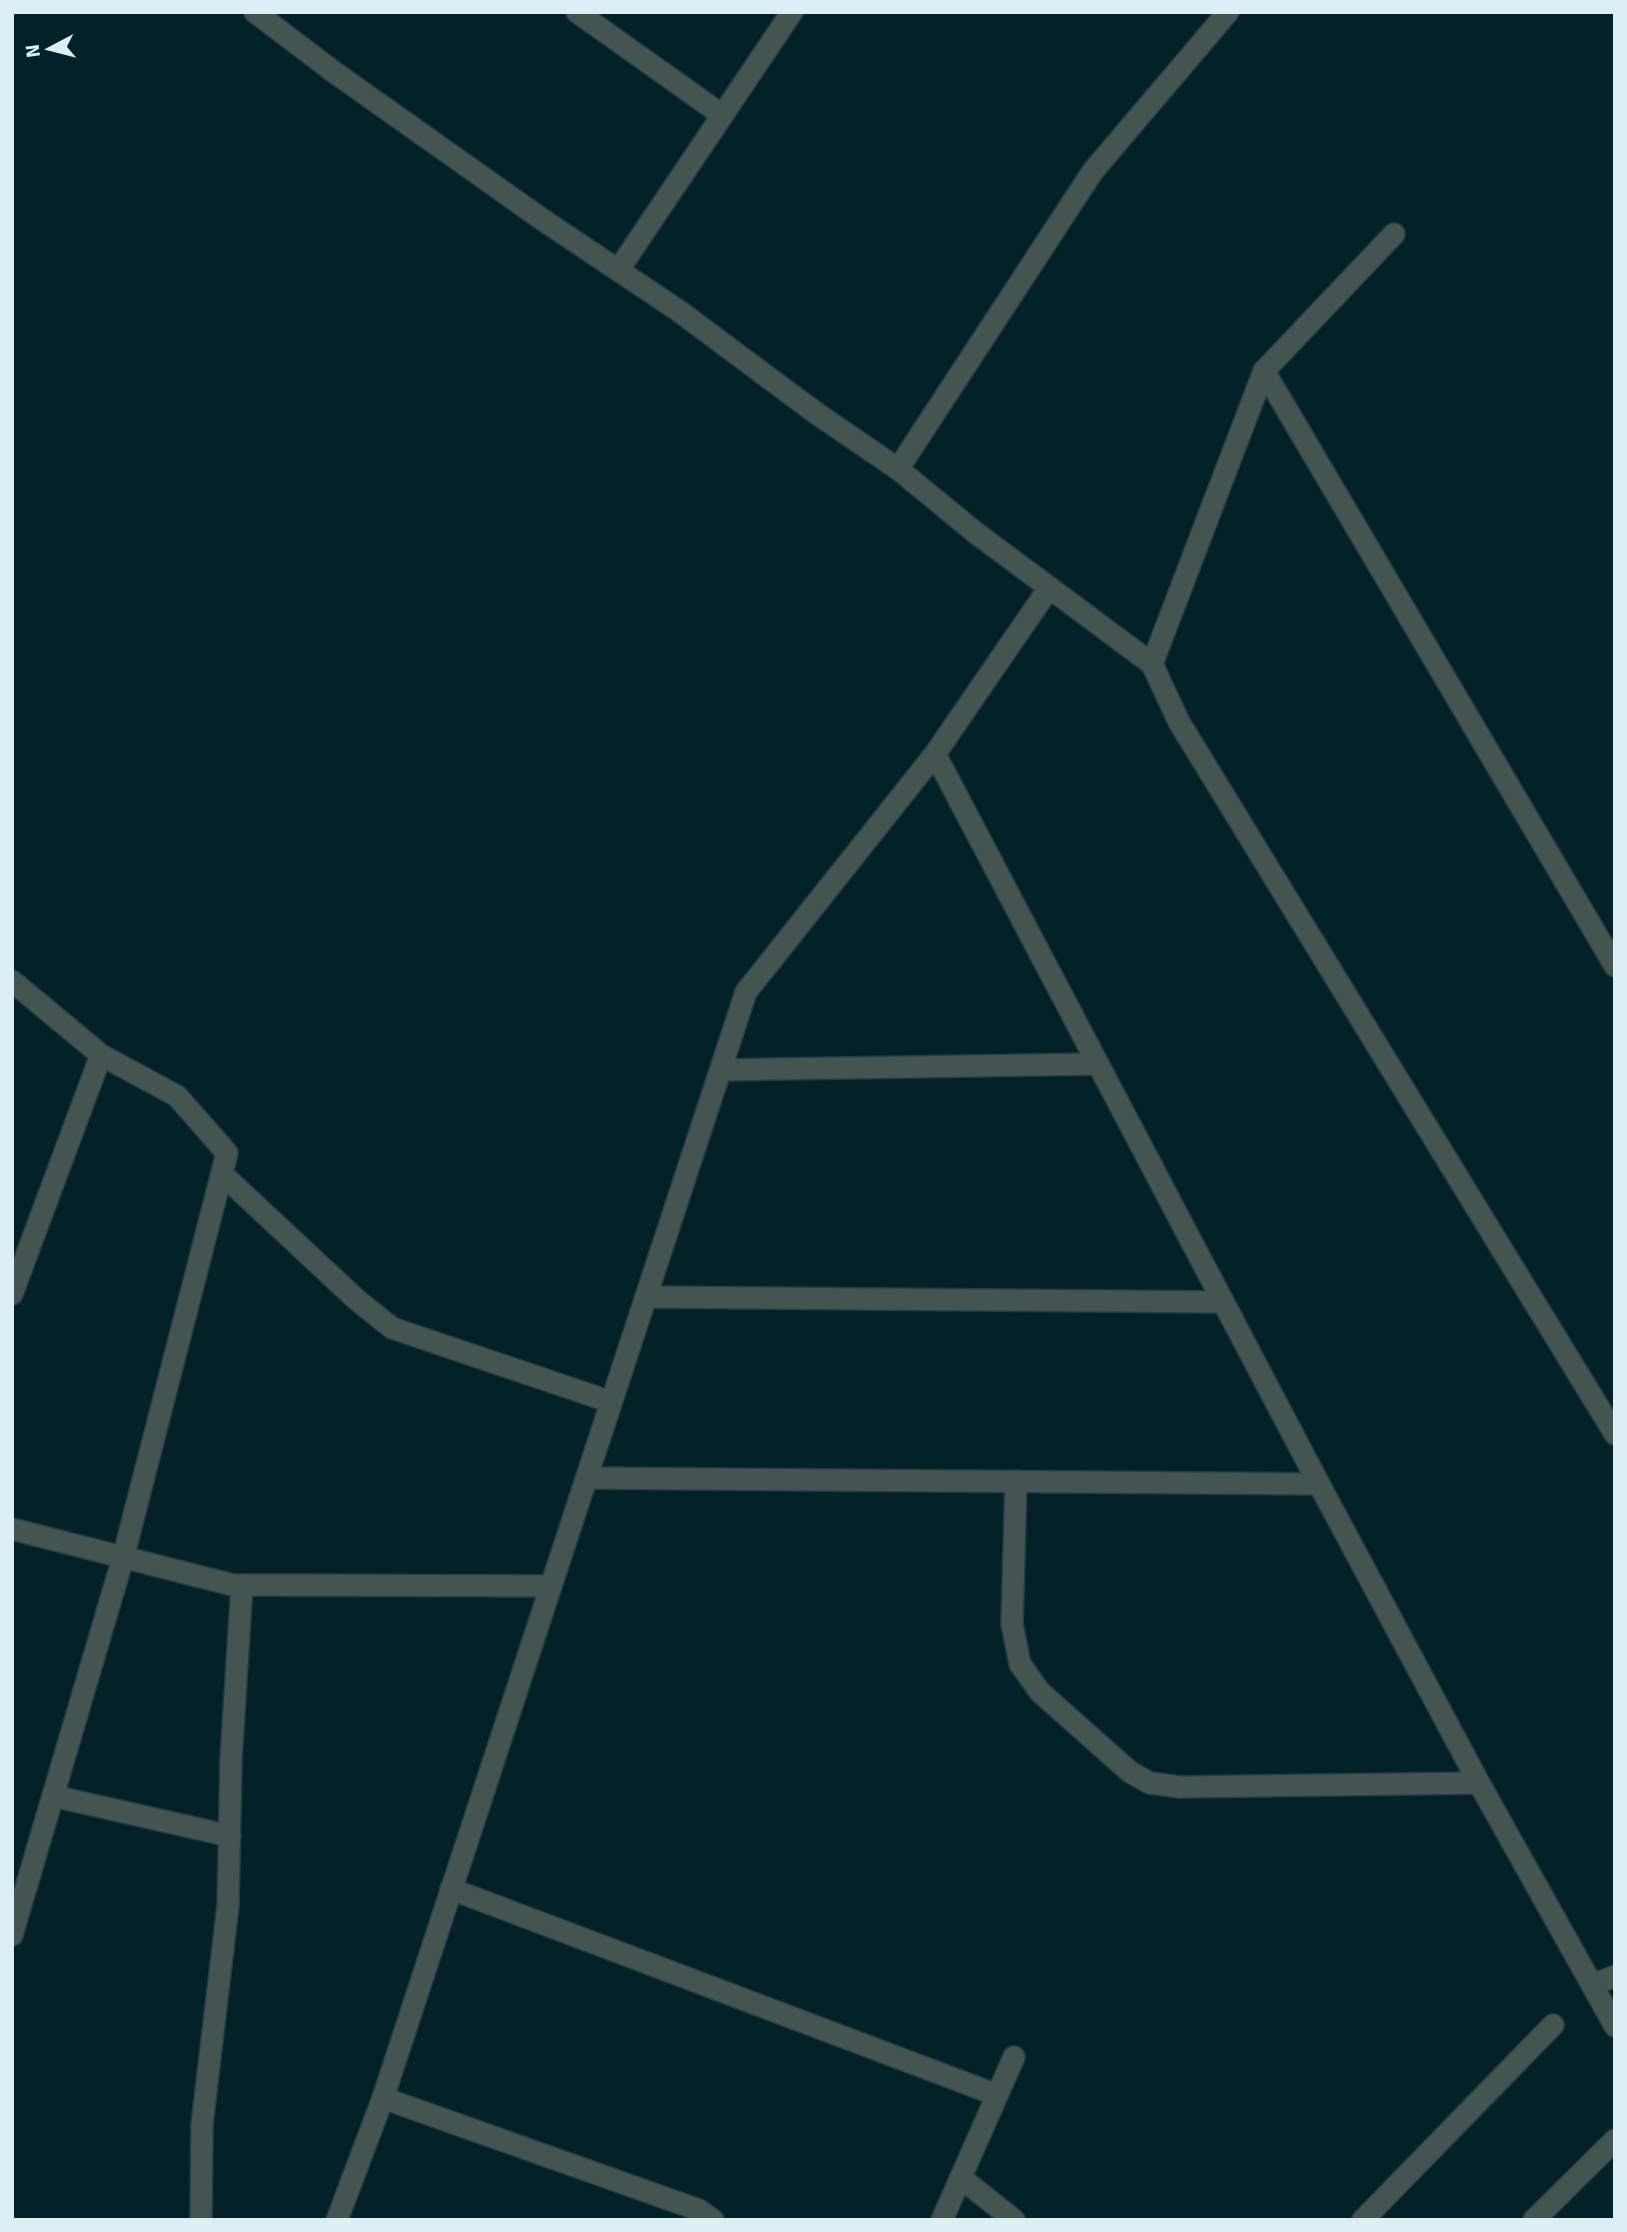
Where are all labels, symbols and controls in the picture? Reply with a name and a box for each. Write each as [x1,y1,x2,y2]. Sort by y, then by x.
north arrow [14,14,84,84]
text: N [20,43,46,59]

